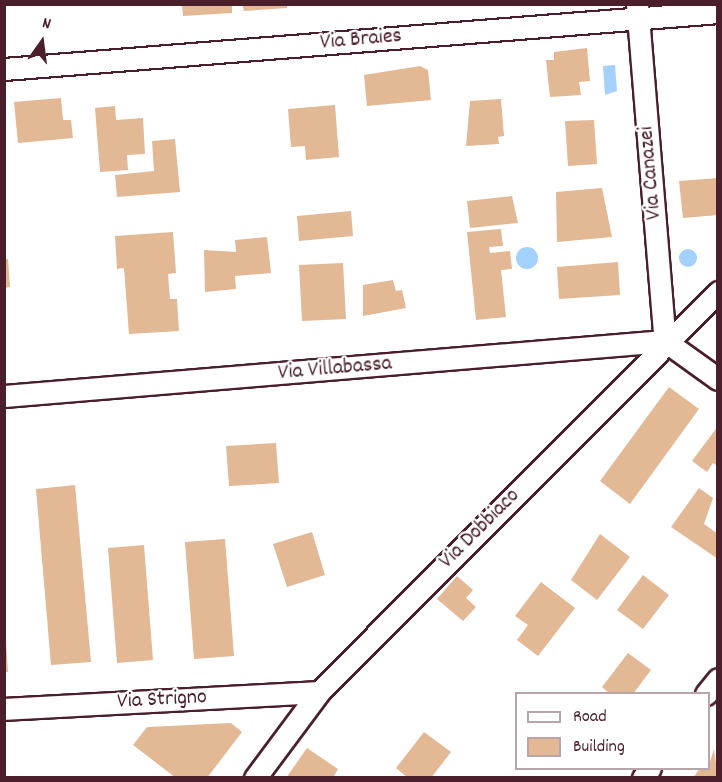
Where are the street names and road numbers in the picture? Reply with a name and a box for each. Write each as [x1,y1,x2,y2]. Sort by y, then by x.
street label: Via Braies [319,23,403,57]
street label: Via Canazei [634,125,668,221]
street label: Via Villabassa [277,351,393,387]
street label: Via Dobbiaco [434,483,526,575]
street label: Via Strigno [117,684,207,716]

